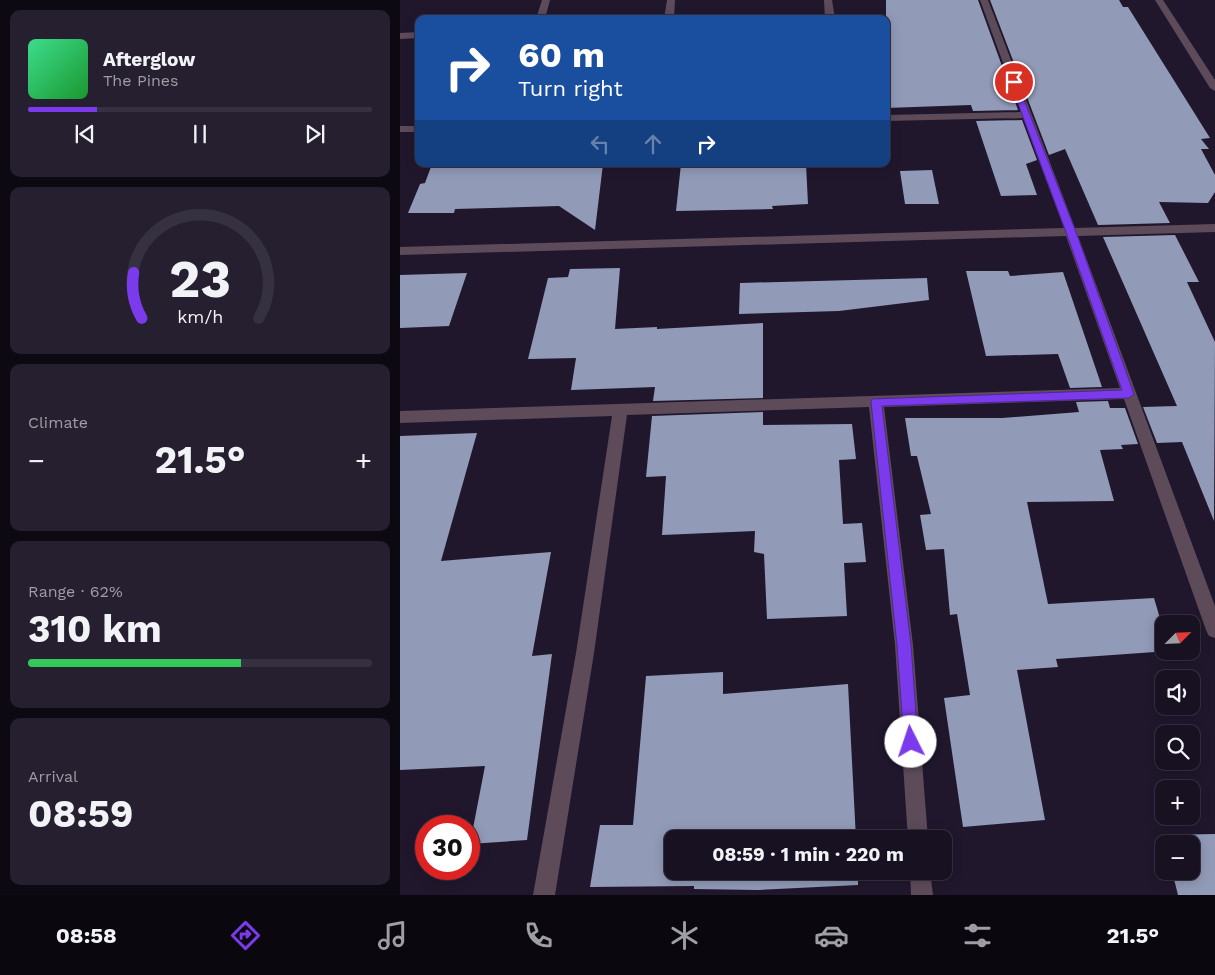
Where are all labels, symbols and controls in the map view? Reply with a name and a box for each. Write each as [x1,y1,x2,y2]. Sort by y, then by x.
text: 60 m [518,34,605,76]
icon: right [435,35,500,100]
text: Afterglow [103,48,195,71]
pin [993,61,1035,103]
icon: arrive [1000,68,1028,96]
text: The Pines [103,71,179,90]
text: Turn right [518,76,623,101]
icon: previous [71,120,99,148]
icon: pause [186,120,214,148]
icon: next [301,120,329,148]
icon: left [586,130,614,158]
icon: ahead [639,130,667,158]
icon: right [692,130,720,158]
text: 23 [169,249,231,310]
text: km/h [177,306,223,327]
text: Climate [28,413,88,432]
text: 21.5° [154,438,246,482]
text: − [28,444,45,477]
text: + [355,444,372,477]
text: Range · 62% [28,582,123,601]
text: 310 km [28,607,162,651]
north arrow [1155,615,1200,660]
map controls [1155,615,1200,880]
button: sound [1155,670,1200,715]
position arrow [884,715,936,767]
button: search [1155,725,1200,770]
text: Arrival [28,767,78,786]
button: + [1155,780,1200,825]
text: 08:59 [28,792,133,836]
speed limit sign: 30 [415,815,480,880]
button: − [1155,835,1200,880]
text: 08:59 · 1 min · 220 m [712,843,904,866]
icon: directions [228,918,263,953]
icon: music [375,918,410,953]
icon: phone [521,918,556,953]
icon: climate [667,918,702,953]
icon: car [814,918,849,953]
icon: filters [960,918,995,953]
text: 08:58 [56,923,117,948]
text: 21.5° [1107,923,1159,948]

